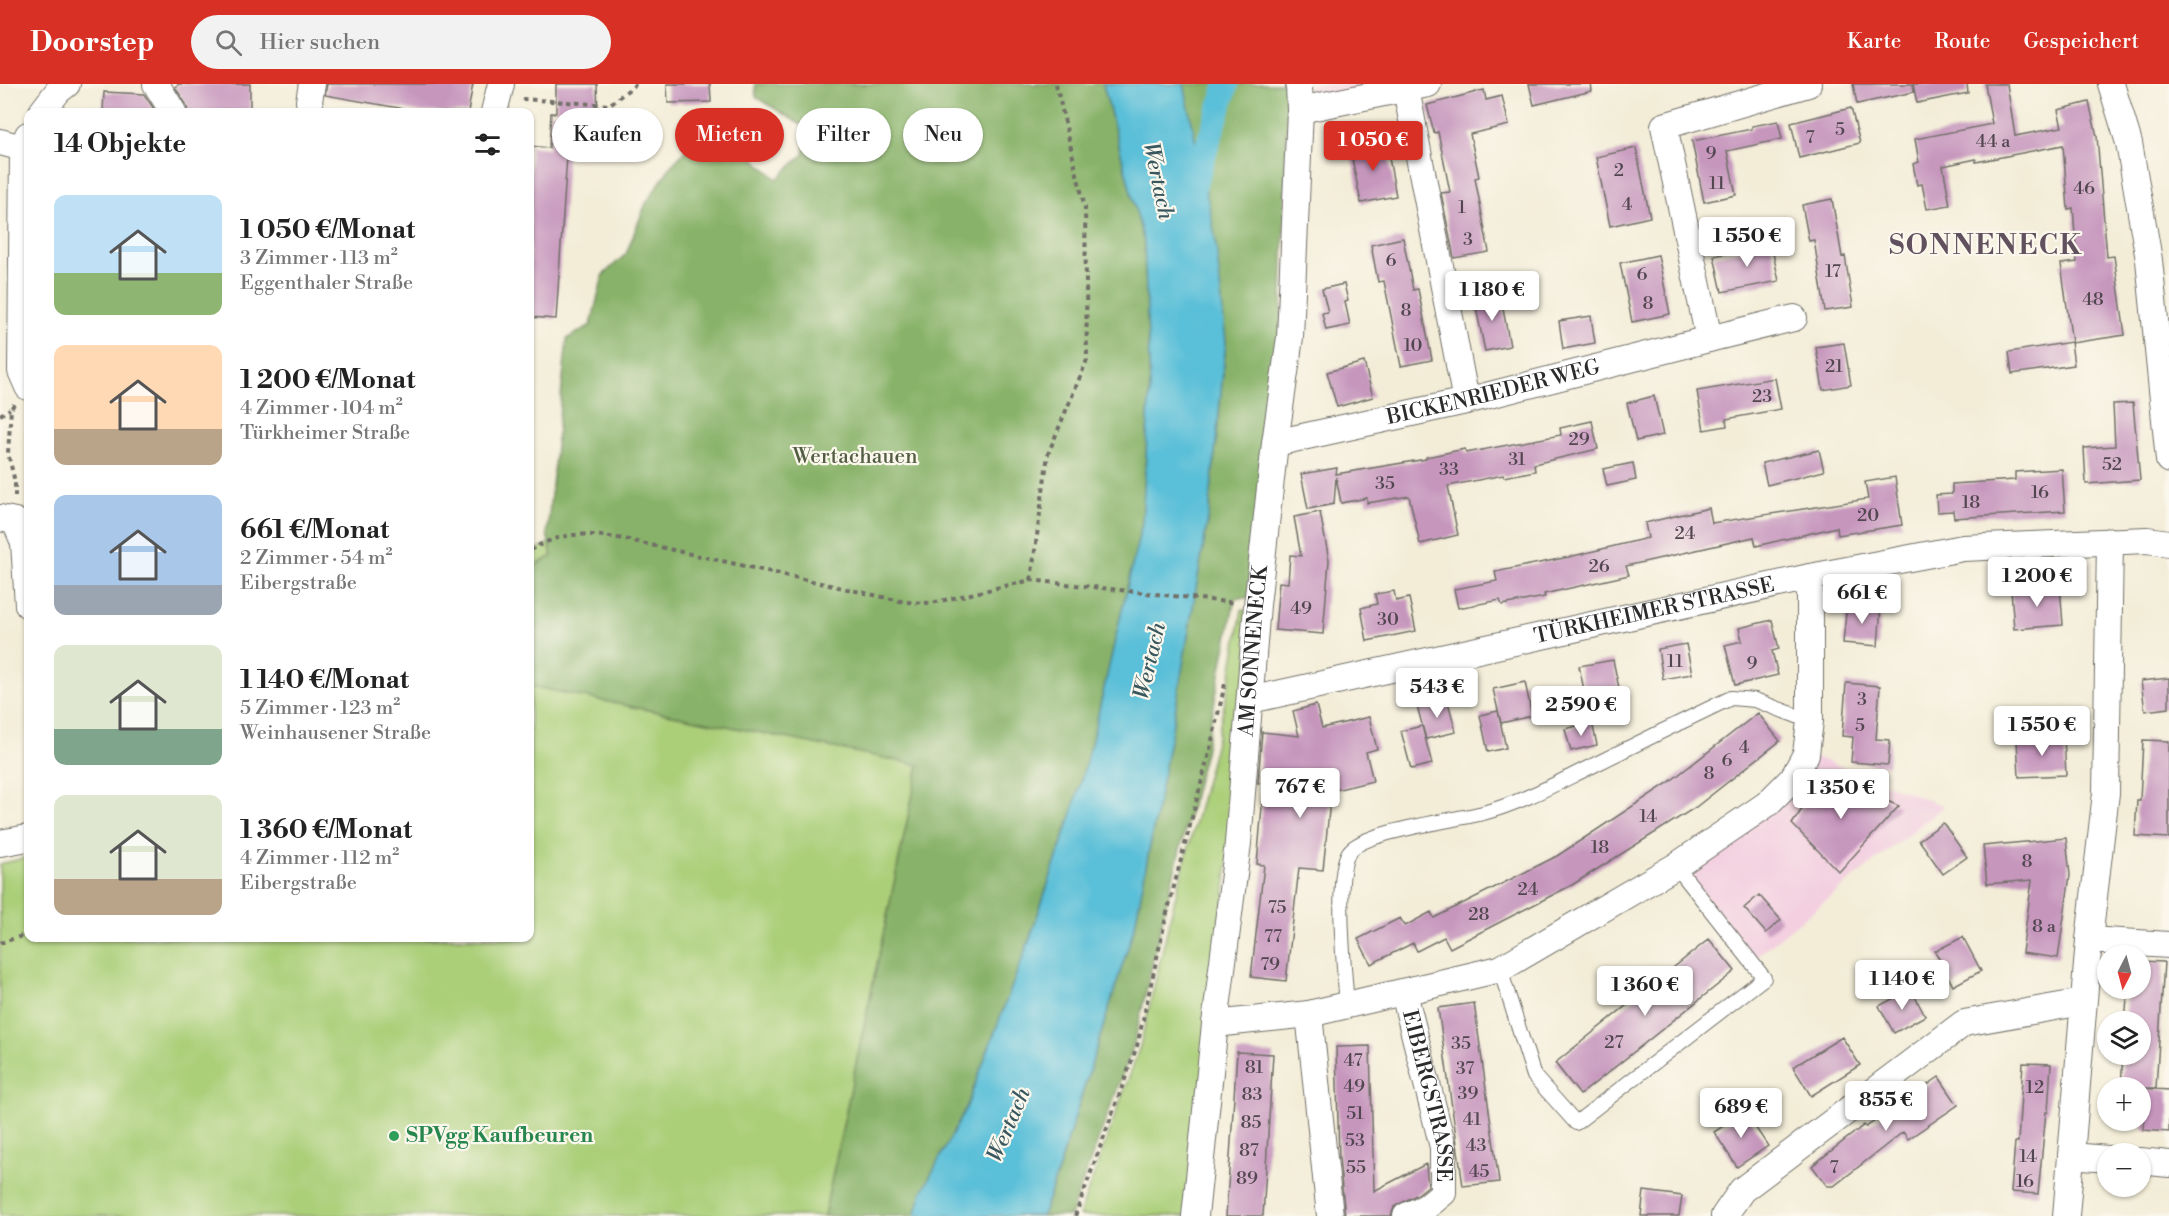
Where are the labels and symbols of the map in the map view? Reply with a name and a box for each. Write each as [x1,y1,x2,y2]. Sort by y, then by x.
house number: 5 [1835,118,1845,141]
pin: 1 050 € [1318,121,1428,172]
house number: 7 [1805,126,1815,149]
house number: 44 a [1976,130,2011,153]
water label: Wertach [1137,140,1180,223]
house number: 9 [1706,142,1717,165]
house number: 2 [1614,159,1624,182]
house number: 11 [1709,172,1725,195]
house number: 46 [2073,177,2095,200]
house number: 4 [1622,193,1633,216]
house number: 1 [1458,196,1466,219]
pin: 1 550 € [1692,217,1802,268]
house number: 3 [1463,228,1473,251]
district label: SONNENECK [1889,229,2083,263]
house number: 6 [1386,249,1397,272]
house number: 17 [1825,260,1841,283]
house number: 6 [1637,263,1648,286]
pin: 1 180 € [1437,271,1547,322]
house number: 48 [2082,288,2104,311]
house number: 8 [1642,292,1654,315]
house number: 8 [1400,299,1412,322]
house number: 10 [1403,334,1423,357]
street label: BICKENRIEDER WEG [1383,354,1603,431]
house number: 21 [1825,355,1843,378]
house number: 23 [1752,385,1772,408]
house number: 29 [1568,428,1590,451]
park label: Wertachauen [791,444,918,470]
house number: 31 [1508,448,1526,471]
house number: 52 [2102,453,2122,476]
house number: 33 [1439,458,1459,481]
house number: 35 [1375,472,1395,495]
house number: 16 [2031,481,2049,504]
house number: 18 [1962,491,1980,514]
house number: 20 [1857,504,1879,527]
house number: 24 [1674,522,1696,545]
house number: 26 [1588,555,1610,578]
pin: 1 200 € [1982,557,2092,608]
street label: AM SONNENECK [1233,563,1274,738]
street label: TÜRKHEIMER STRASSE [1532,572,1777,650]
pin: 661 € [1820,574,1904,625]
house number: 49 [1290,597,1312,620]
house number: 30 [1377,608,1399,631]
water label: Wertach [1128,619,1172,702]
house number: 11 [1667,650,1683,673]
house number: 9 [1747,652,1758,675]
pin: 543 € [1395,668,1479,719]
pin: 2 590 € [1526,686,1636,737]
house number: 3 [1857,688,1867,711]
pin: 1 550 € [1987,706,2097,757]
house number: 5 [1855,714,1865,737]
house number: 4 [1739,736,1750,759]
house number: 6 [1722,749,1733,772]
house number: 8 [1703,762,1715,785]
pin: 767 € [1258,768,1342,819]
pin: 1 350 € [1786,769,1896,820]
house number: 14 [1639,805,1657,828]
house number: 18 [1591,836,1609,859]
house number: 8 [2021,850,2033,873]
house number: 24 [1517,878,1539,901]
house number: 75 [1268,896,1286,919]
house number: 28 [1468,903,1490,926]
house number: 8 a [2032,915,2057,938]
house number: 77 [1264,925,1282,948]
north arrow [2097,945,2151,999]
house number: 79 [1260,953,1280,976]
pin: 1 140 € [1847,960,1957,1011]
pin: 1 360 € [1590,966,1700,1017]
street label: EIBERGSTRASSE [1396,1007,1456,1182]
house number: 27 [1604,1031,1624,1054]
house number: 35 [1451,1032,1471,1055]
house number: 47 [1343,1049,1363,1072]
house number: 81 [1245,1056,1263,1079]
house number: 37 [1456,1057,1474,1080]
house number: 49 [1343,1075,1365,1098]
house number: 12 [2026,1076,2044,1099]
pin: 855 € [1844,1081,1928,1132]
house number: 39 [1458,1082,1479,1105]
water label: Wertach [981,1083,1037,1166]
house number: 83 [1242,1083,1263,1106]
pin: 689 € [1699,1088,1783,1139]
house number: 51 [1346,1102,1364,1125]
house number: 41 [1463,1108,1481,1131]
house number: 85 [1241,1111,1262,1134]
place label: SPVgg Kaufbeuren [406,1123,593,1149]
marker: SPVgg Kaufbeuren [387,1129,401,1143]
house number: 53 [1345,1129,1365,1152]
house number: 43 [1466,1134,1486,1157]
house number: 87 [1239,1139,1259,1162]
house number: 14 [2019,1145,2037,1168]
house number: 55 [1346,1156,1366,1179]
house number: 7 [1829,1156,1839,1179]
house number: 45 [1469,1160,1489,1183]
house number: 89 [1236,1167,1258,1190]
house number: 16 [2016,1170,2034,1193]

